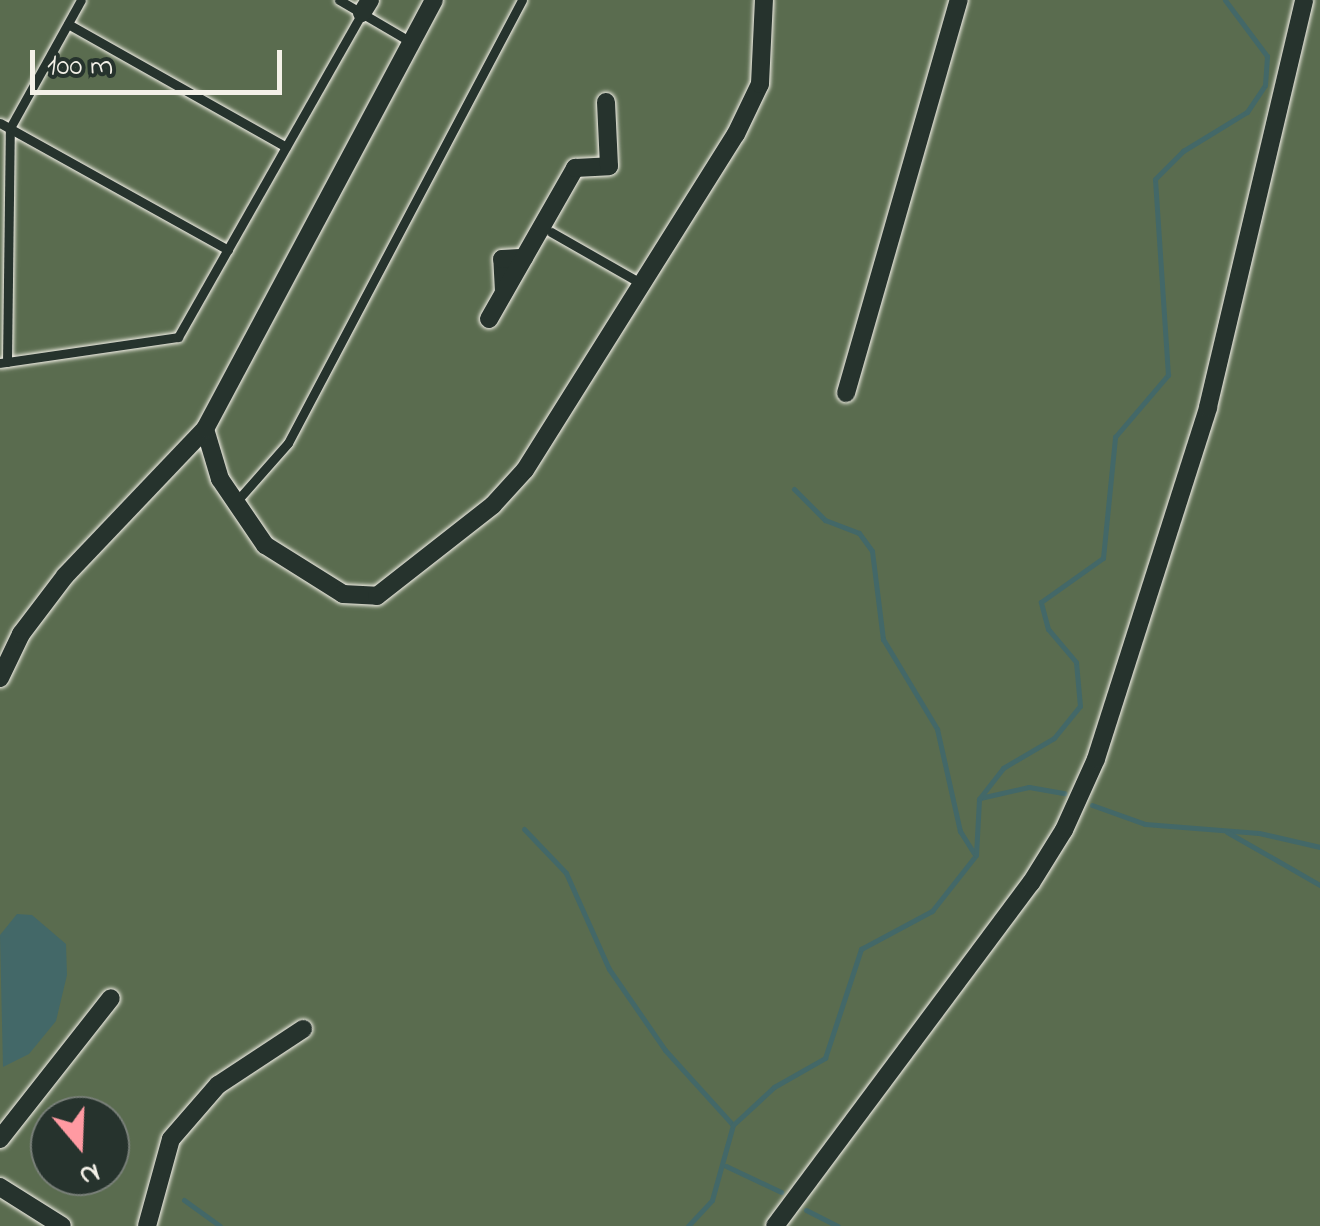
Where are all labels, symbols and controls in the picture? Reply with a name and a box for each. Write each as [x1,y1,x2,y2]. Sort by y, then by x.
scale bar [35,30,288,92]
text: 100 m [47,45,113,89]
north arrow [30,1096,130,1196]
text: N [74,1150,105,1195]

